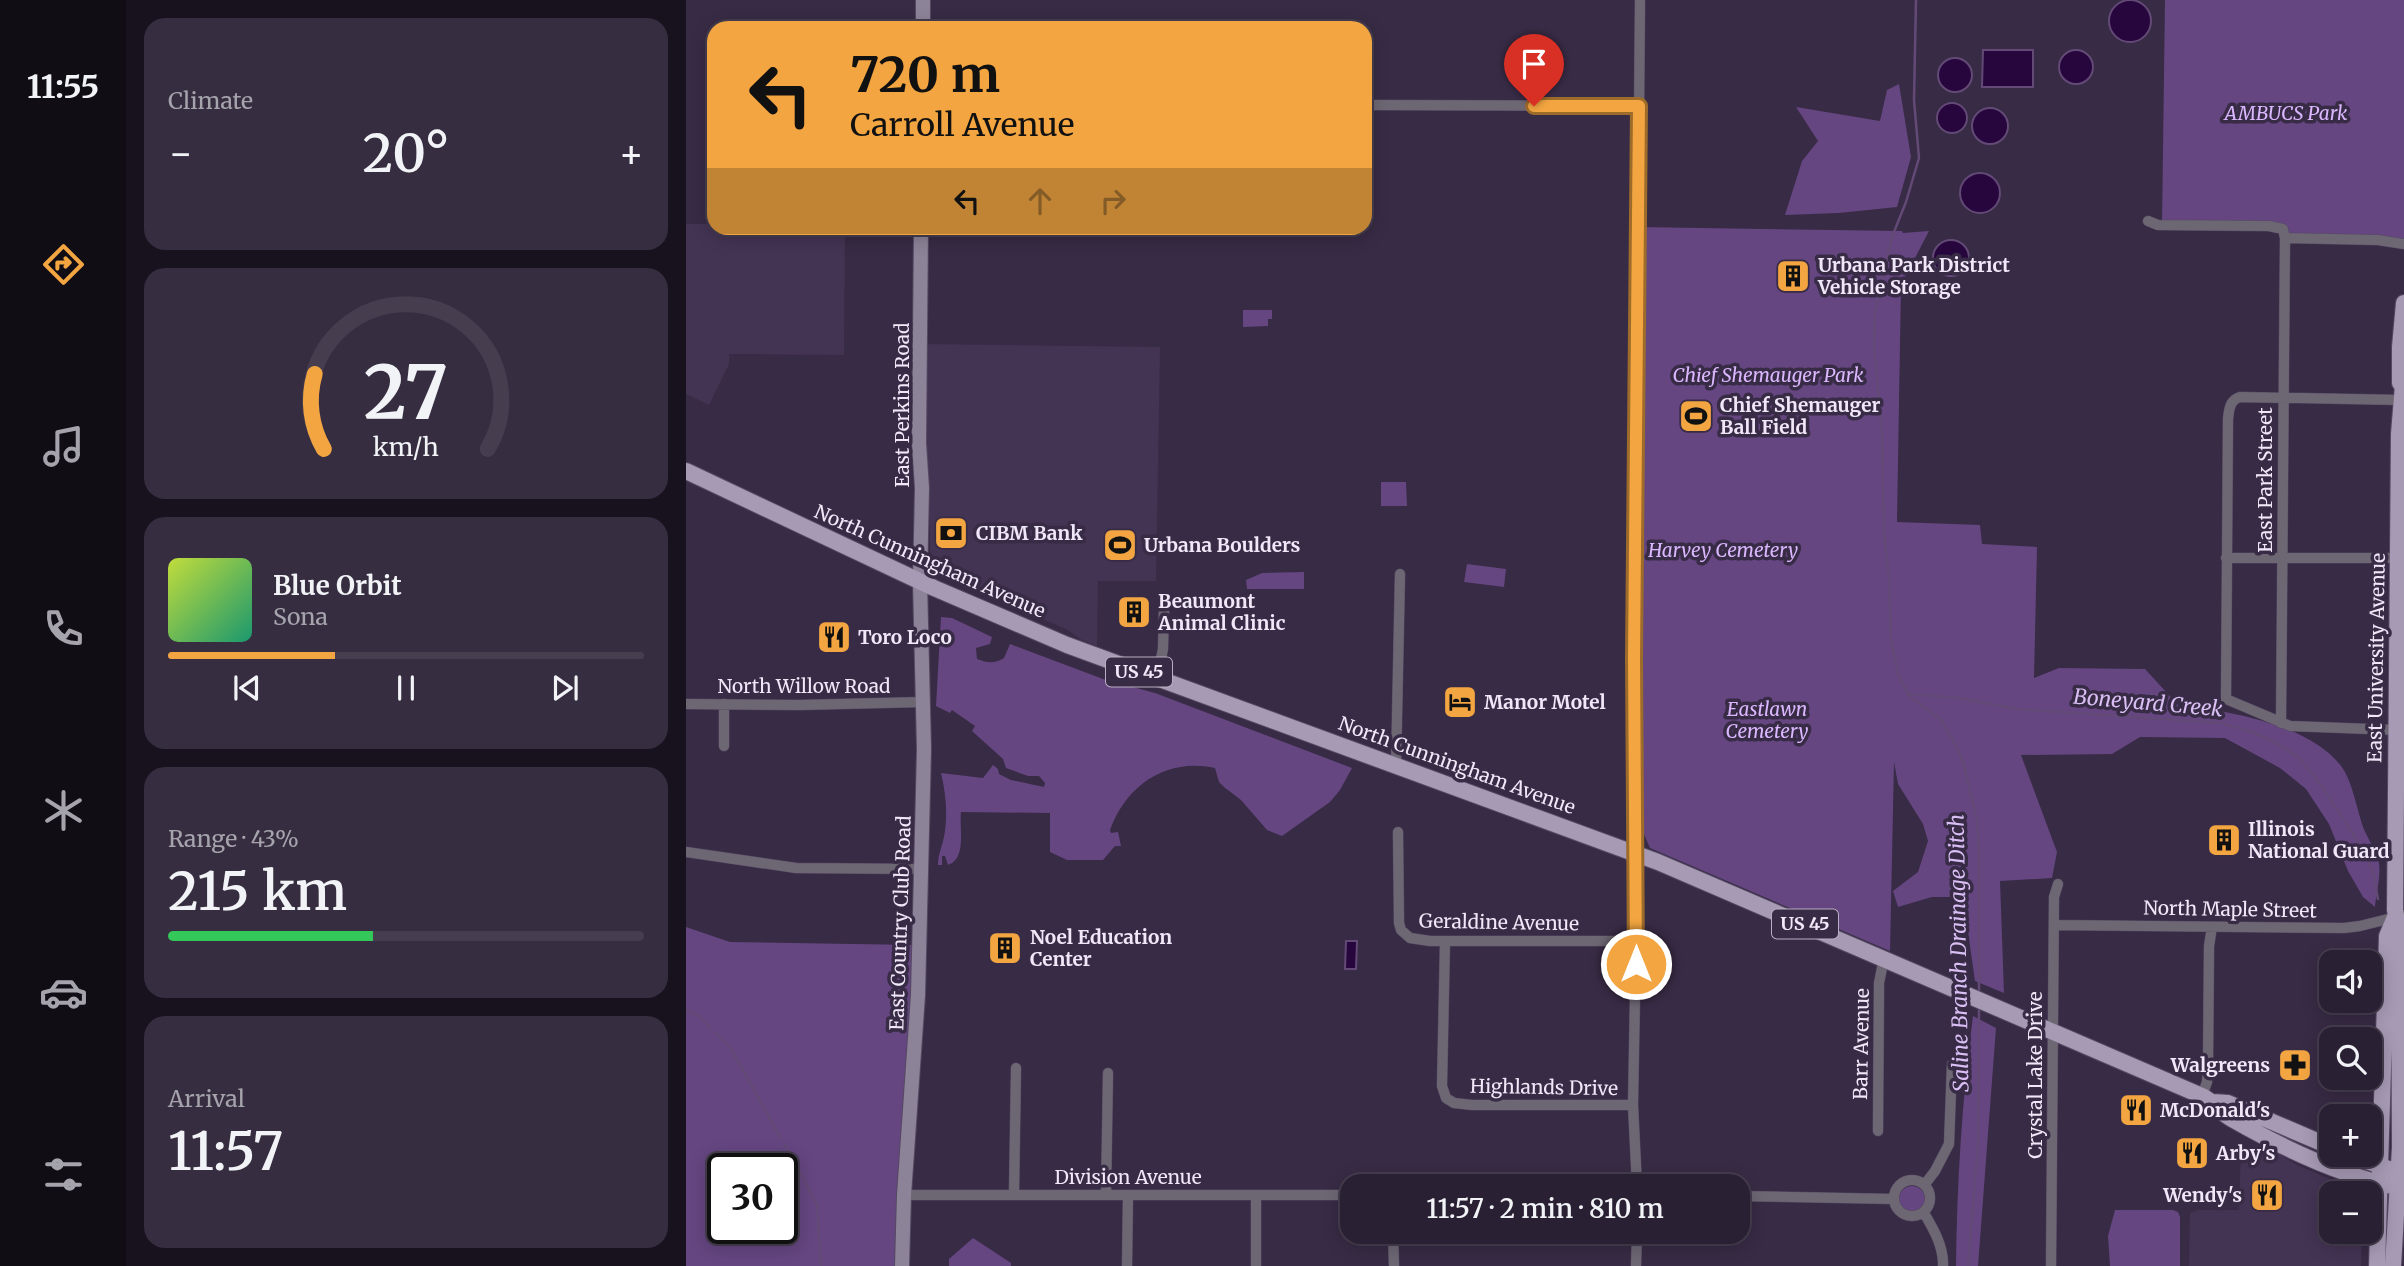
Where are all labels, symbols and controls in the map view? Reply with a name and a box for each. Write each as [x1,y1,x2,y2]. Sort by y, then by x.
pin [1504,34,1564,106]
text: 720 m [850,44,1000,105]
icon: arrive [1515,45,1553,83]
icon: left [735,49,826,140]
text: 11:55 [27,67,99,107]
text: Climate [168,86,253,115]
park label: AMBUCS Park [2223,101,2348,125]
text: Carroll Avenue [850,105,1075,145]
text: 20° [363,121,449,186]
text: − [168,130,193,177]
text: + [619,130,644,177]
icon: left [948,182,986,220]
icon: ahead [1021,182,1059,220]
icon: right [1094,182,1132,220]
icon: directions [39,240,88,289]
place label: Urbana Park District Vehicle Storage [1817,253,2010,299]
building icon: Urbana Park District Vehicle Storage [1774,257,1812,295]
street label: East Perkins Road [890,323,914,487]
text: 27 [364,348,448,440]
park label: Chief Shemauger Park [1672,363,1864,387]
place label: Chief Shemauger Ball Field [1720,393,1880,439]
sports icon: Chief Shemauger Ball Field [1677,397,1715,435]
street label: East Park Street [2253,407,2277,553]
icon: music [39,422,88,471]
text: km/h [373,431,439,463]
street label: North Cunningham Avenue [811,499,1049,623]
bank icon: CIBM Bank [932,514,970,552]
place label: CIBM Bank [976,521,1083,545]
sports icon: Urbana Boulders [1101,526,1139,564]
place label: Urbana Boulders [1144,533,1301,557]
park label: Harvey Cemetery [1647,538,1798,562]
street label: East University Avenue [2362,553,2390,763]
text: Blue Orbit [273,569,402,602]
place label: Beaumont Animal Clinic [1157,589,1286,635]
building icon: Beaumont Animal Clinic [1115,593,1153,631]
text: Sona [273,602,328,631]
icon: phone [39,604,88,653]
restaurant icon: Toro Loco [815,618,853,656]
place label: Toro Loco [858,625,952,649]
road number: US 45 [1106,658,1172,686]
icon: previous [228,669,266,707]
icon: pause [387,669,425,707]
icon: next [546,669,584,707]
street label: North Willow Road [718,674,890,698]
hotel icon: Manor Motel [1441,683,1479,721]
water label: Boneyard Creek [2072,683,2224,723]
place label: Manor Motel [1484,690,1606,714]
park label: Eastlawn Cemetery [1726,697,1808,743]
street label: North Cunningham Avenue [1335,711,1579,819]
icon: climate [39,786,88,835]
water label: Saline Branch Drainage Ditch [1943,814,1974,1092]
street label: East Country Club Road [884,815,916,1031]
place label: Illinois National Guard [2248,817,2390,863]
building icon: Illinois National Guard [2205,821,2243,859]
text: Range · 43% [168,824,299,853]
text: 215 km [168,859,347,924]
street label: North Maple Street [2143,895,2317,923]
street label: Geraldine Avenue [1419,909,1579,935]
road number: US 45 [1772,909,1838,939]
place label: Noel Education Center [1030,925,1172,971]
position arrow [1599,927,1673,1001]
building icon: Noel Education Center [986,929,1024,967]
map controls [2319,950,2382,1244]
button: sound [2319,950,2382,1013]
icon: car [39,968,88,1017]
street label: Barr Avenue [1848,988,1874,1100]
street label: Crystal Lake Drive [2023,991,2047,1159]
button: search [2319,1027,2382,1090]
pharmacy icon: Walgreens [2276,1046,2314,1084]
place label: Walgreens [2170,1053,2270,1077]
street label: Highlands Drive [1470,1074,1618,1100]
text: Arrival [168,1084,245,1113]
restaurant icon: McDonald's [2117,1091,2155,1129]
place label: McDonald's [2160,1098,2270,1122]
button: + [2319,1104,2382,1167]
text: 11:57 [168,1119,283,1184]
restaurant icon: Arby's [2173,1134,2211,1172]
place label: Arby's [2215,1141,2276,1165]
icon: filters [39,1150,88,1199]
speed limit sign: 30 [707,1153,798,1244]
street label: Division Avenue [1054,1165,1202,1189]
restaurant icon: Wendy's [2248,1176,2286,1214]
button: − [2319,1181,2382,1244]
place label: Wendy's [2162,1183,2242,1207]
text: 11:57 · 2 min · 810 m [1426,1192,1664,1225]

